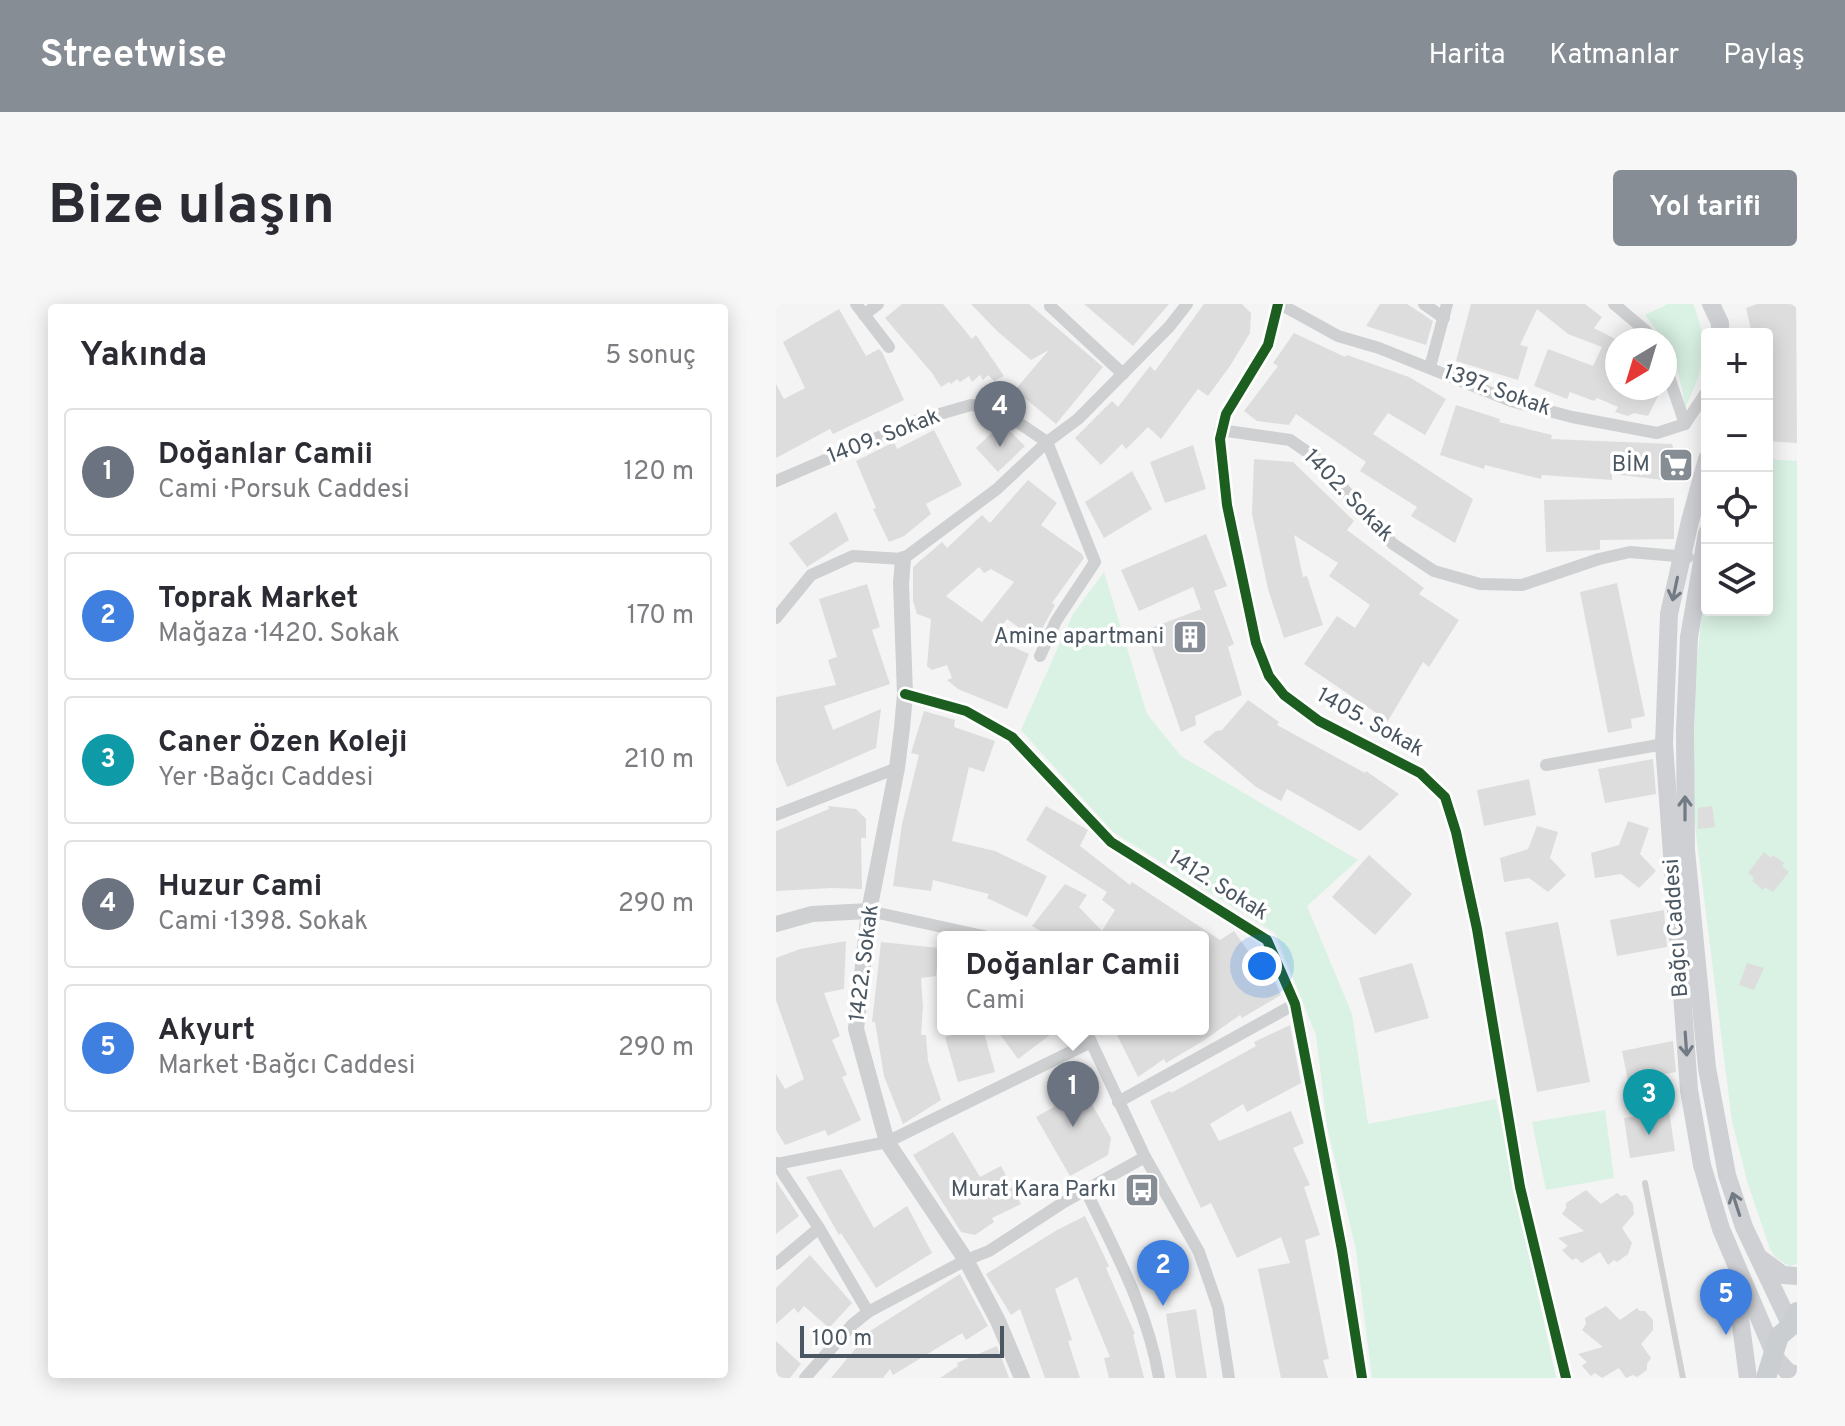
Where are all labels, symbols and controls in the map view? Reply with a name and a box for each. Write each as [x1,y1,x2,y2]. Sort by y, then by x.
text: Streetwise [40,32,227,81]
text: Harita [1429,38,1505,74]
text: Katmanlar [1549,38,1679,74]
text: Paylaş [1723,38,1805,74]
button: Yol tarifi [1613,170,1797,246]
text: Bize ulaşın [48,173,335,243]
north arrow [1605,328,1677,400]
map controls [1701,328,1773,616]
button: + [1701,328,1773,400]
text: Yakında [80,335,207,378]
text: 5 sonuç [605,340,696,373]
street label: 1397. Sokak [1440,359,1554,423]
pin: 4 [974,381,1026,447]
button: − [1701,400,1773,472]
street label: 1409. Sokak [824,403,944,471]
text: Doğanlar Camii [158,437,373,474]
street label: 1402. Sokak [1297,444,1399,548]
supermarket icon: BİM [1657,446,1695,484]
place label: BİM [1612,450,1650,479]
text: 1 [103,456,113,489]
text: 120 m [624,456,694,489]
button: locate [1701,472,1773,544]
text: Cami · Porsuk Caddesi [158,474,410,507]
button: layers [1701,544,1773,616]
one-way arrow [1667,576,1682,602]
text: Toprak Market [158,581,358,618]
text: 2 [100,600,116,633]
text: 170 m [627,600,694,633]
text: Mağaza · 1420. Sokak [158,618,400,651]
building icon: Amine apartmani [1171,618,1209,656]
place label: Amine apartmani [994,624,1164,651]
street label: 1405. Sokak [1312,682,1428,764]
text: Caner Özen Koleji [158,725,407,762]
text: 3 [100,744,116,777]
text: 210 m [624,744,694,777]
text: Yer · Bağcı Caddesi [158,762,373,795]
one-way arrow [1677,795,1693,822]
street label: 1412. Sokak [1163,845,1273,927]
street label: Bağcı Caddesi [1659,858,1695,998]
text: Huzur Cami [158,869,322,906]
text: 4 [100,888,116,921]
text: 290 m [618,888,694,921]
street label: 1422. Sokak [844,903,886,1023]
text: Cami · 1398. Sokak [158,906,368,939]
popup [937,931,1209,1035]
your location [1242,946,1282,986]
text: Doğanlar Camii [966,948,1180,985]
text: Cami [966,985,1025,1018]
text: Akyurt [158,1013,255,1050]
one-way arrow [1679,1030,1694,1057]
text: 5 [100,1032,116,1065]
text: 290 m [618,1032,694,1065]
text: Market · Bağcı Caddesi [158,1050,415,1083]
pin: 1 [1047,1061,1099,1127]
pin: 3 [1623,1069,1675,1135]
bus stop icon: Murat Kara Parkı [1123,1171,1161,1209]
place label: Murat Kara Parkı [951,1177,1116,1204]
one-way arrow [1728,1191,1743,1216]
pin: 2 [1137,1240,1189,1306]
pin: 5 [1700,1269,1752,1335]
scale bar [800,1322,1004,1358]
text: 100 m [812,1326,872,1353]

